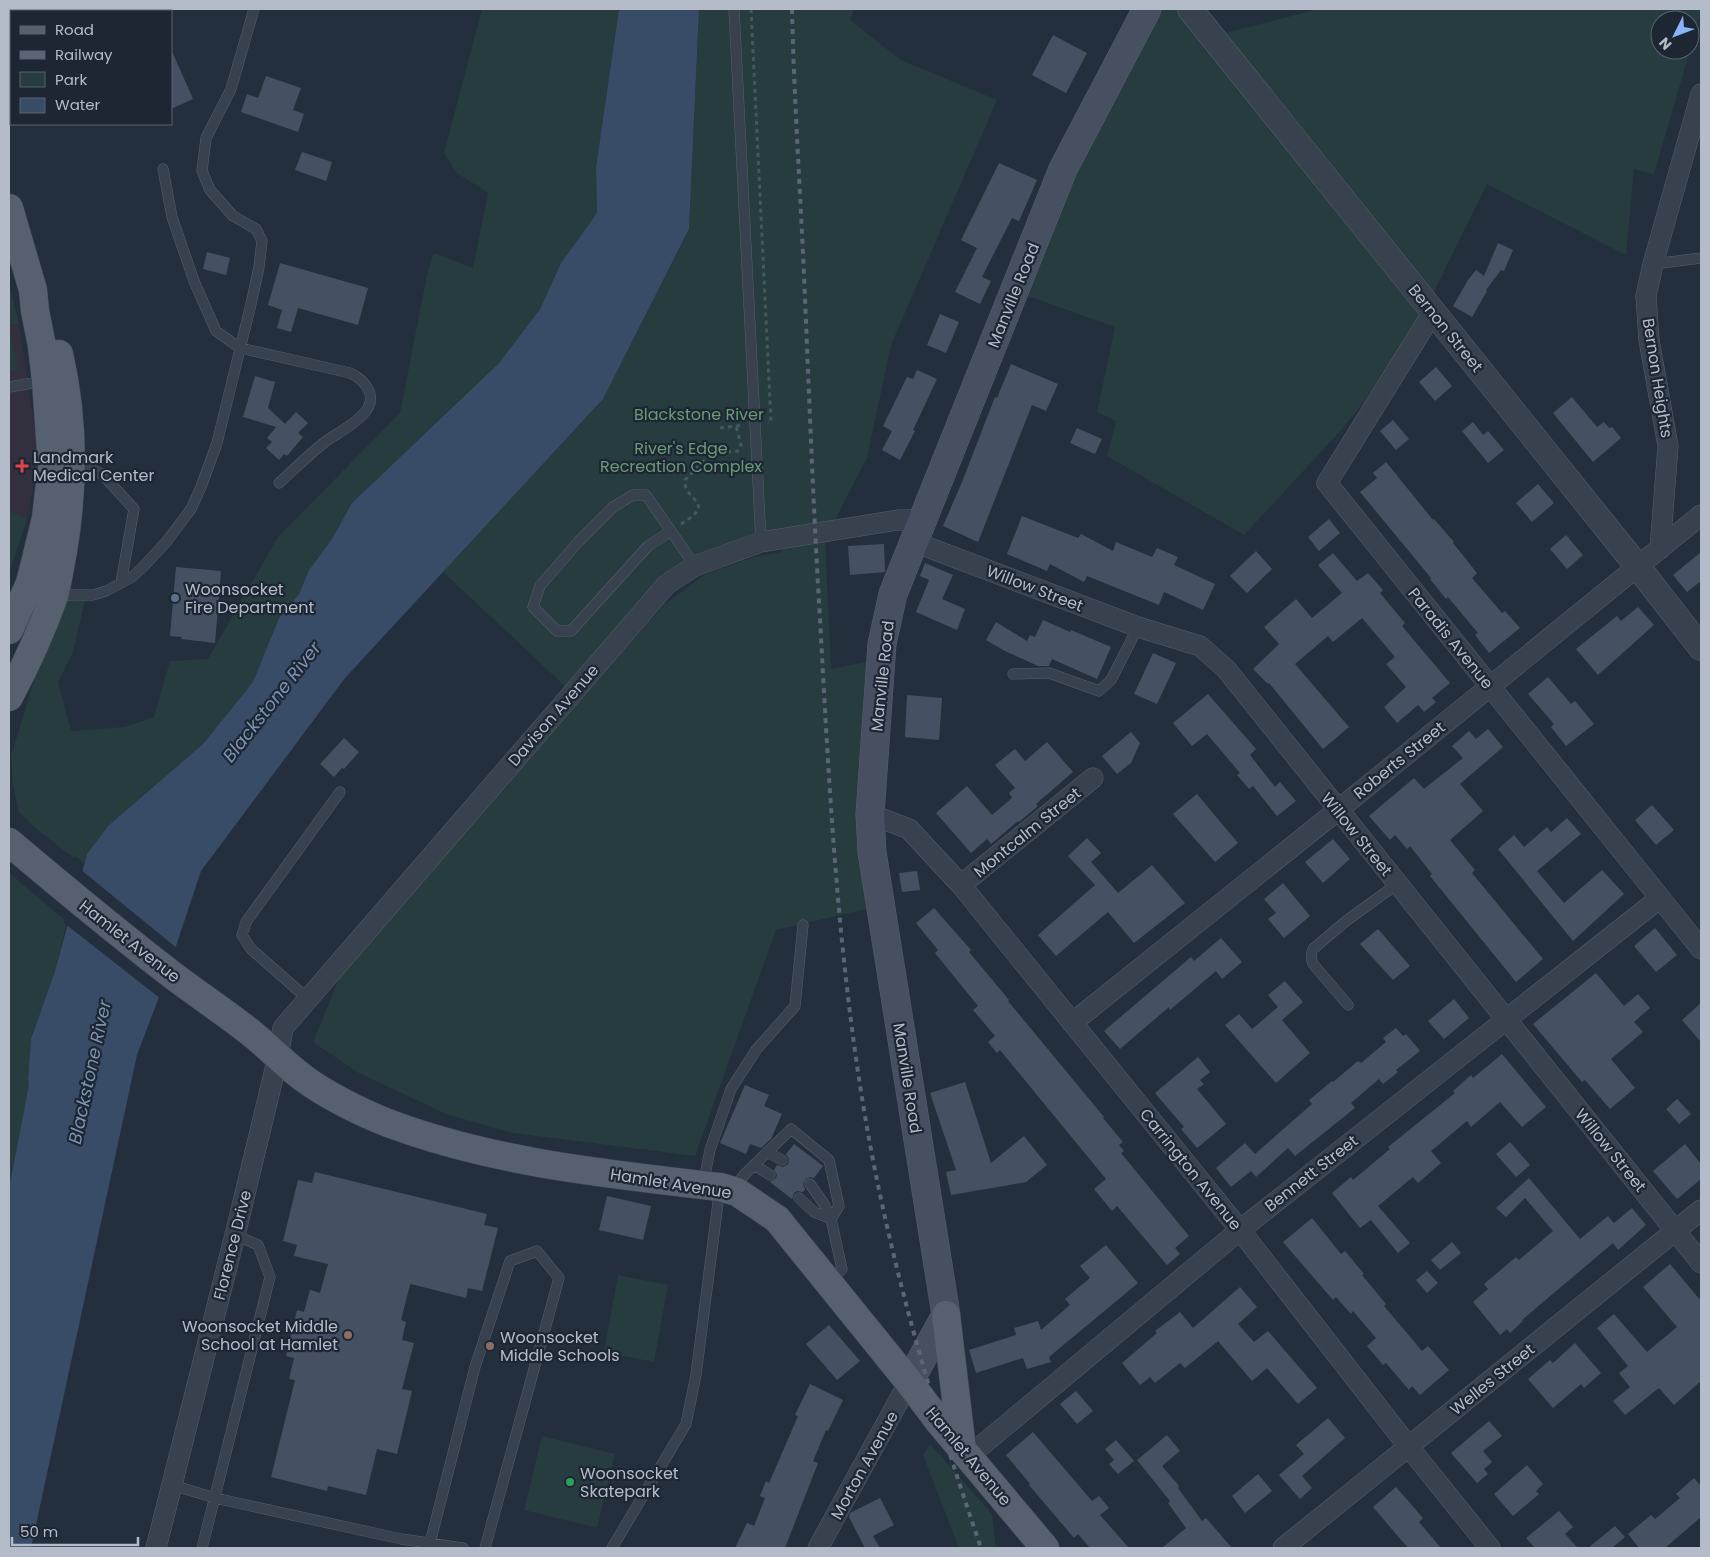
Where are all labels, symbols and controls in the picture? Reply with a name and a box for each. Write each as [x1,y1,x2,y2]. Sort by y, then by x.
legend [10,10,172,125]
north arrow [1650,10,1700,60]
text: Road [55,19,94,40]
text: N [1654,33,1676,54]
text: Railway [55,44,113,65]
text: Park [55,69,87,90]
text: Water [55,94,101,115]
street label: Manville Road [982,239,1045,351]
street label: Bernon Street [1403,279,1488,377]
street label: Bernon Heights [1637,317,1678,440]
park label: Blackstone River [634,403,764,426]
park label: River's Edge Recreation Complex [600,437,762,478]
place label: Landmark Medical Center [33,446,154,487]
marker: Landmark Medical Center [15,459,29,473]
street label: Willow Street [983,559,1087,618]
place label: Woonsocket Fire Department [185,578,314,619]
street label: Paradis Avenue [1403,583,1499,694]
marker: Woonsocket Fire Department [169,592,181,604]
street label: Manville Road [865,619,900,733]
water label: Blackstone River [217,635,327,767]
street label: Davison Avenue [503,659,604,771]
street label: Roberts Street [1349,716,1450,805]
street label: Montcalm Street [969,782,1086,883]
street label: Willow Street [1316,787,1398,881]
street label: Hamlet Avenue [74,895,185,988]
water label: Blackstone River [62,996,117,1146]
street label: Manville Road [887,1021,928,1135]
street label: Carrington Avenue [1134,1103,1247,1235]
street label: Willow Street [1570,1103,1652,1197]
street label: Bennett Street [1260,1129,1363,1217]
street label: Hamlet Avenue [609,1163,733,1204]
street label: Florence Drive [208,1188,257,1302]
place label: Woonsocket Middle School at Hamlet [182,1315,338,1356]
place label: Woonsocket Middle Schools [500,1326,620,1367]
marker: Woonsocket Middle School at Hamlet [342,1329,354,1341]
street label: Welles Street [1445,1338,1540,1421]
marker: Woonsocket Middle Schools [484,1340,496,1352]
street label: Hamlet Avenue [920,1402,1017,1511]
street label: Morton Avenue [825,1407,904,1524]
place label: Woonsocket Skatepark [580,1462,679,1503]
marker: Woonsocket Skatepark [564,1476,576,1488]
scale bar [12,1514,139,1546]
text: 50 m [20,1521,58,1542]

